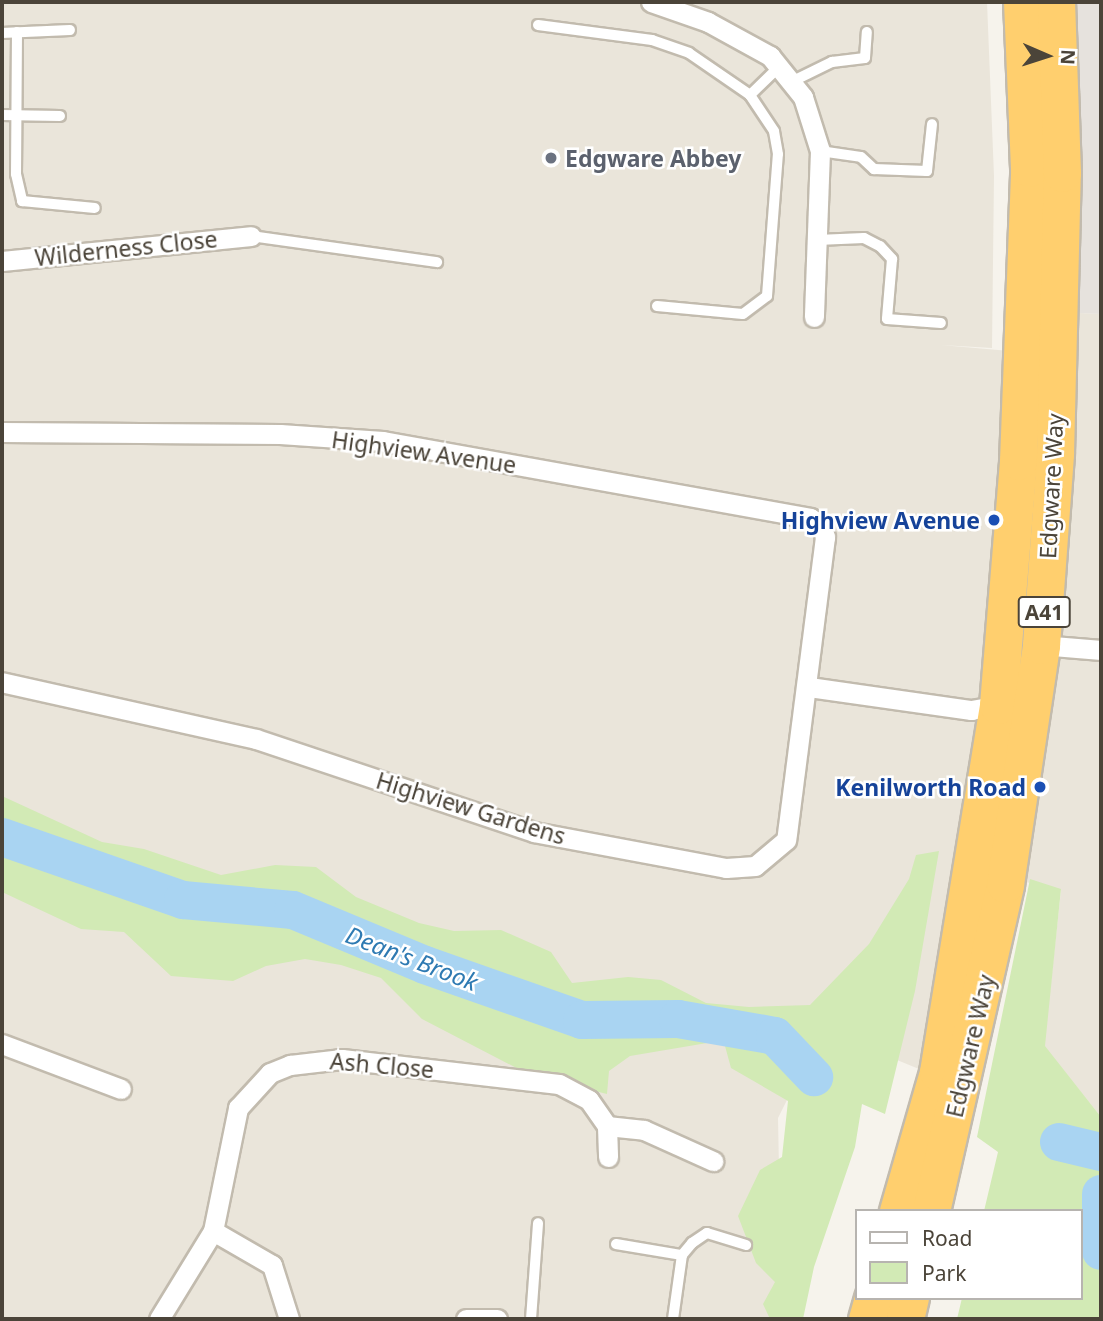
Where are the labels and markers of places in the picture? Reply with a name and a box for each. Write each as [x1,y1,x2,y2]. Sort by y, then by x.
place label: Edgware Abbey [565,144,741,172]
marker: Edgware Abbey [543,150,559,166]
place label: Highview Avenue [781,506,980,534]
marker: Highview Avenue [986,512,1002,528]
place label: Kenilworth Road [835,773,1026,801]
marker: Kenilworth Road [1032,779,1048,795]

